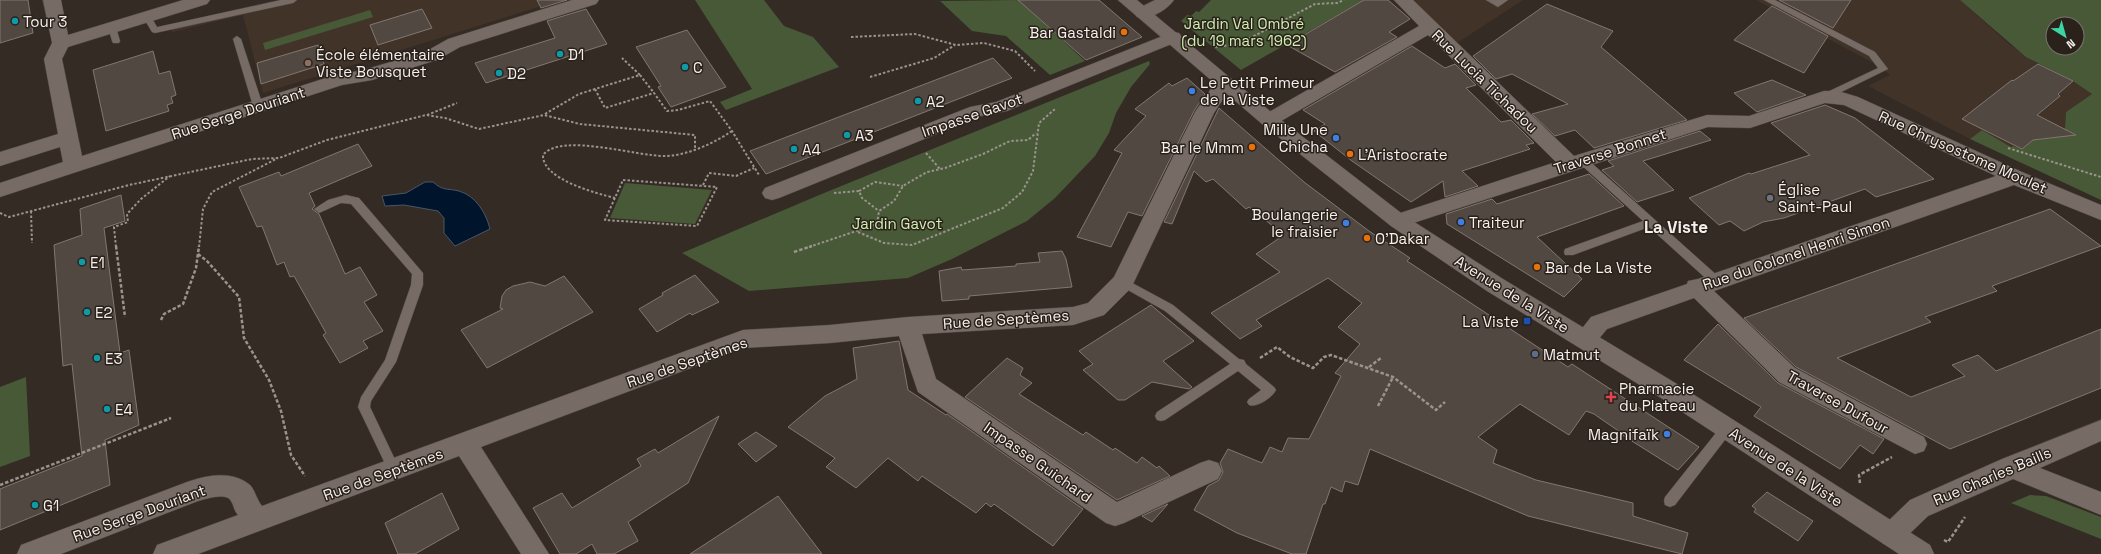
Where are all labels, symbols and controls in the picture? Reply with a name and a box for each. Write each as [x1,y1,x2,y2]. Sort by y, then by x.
place label: Tour 3 [23,12,67,31]
park label: Jardin Val Ombré (du 19 mars 1962) [1181,14,1307,51]
marker: Tour 3 [10,16,20,26]
north arrow [2045,16,2085,56]
place label: Bar Gastaldi [1029,23,1116,42]
street label: Rue Lucia Tichadou [1428,25,1542,137]
marker: Bar Gastaldi [1119,27,1129,37]
text: N [2064,36,2078,52]
place label: École élémentaire Viste Bousquet [316,45,445,81]
place label: D1 [568,45,584,64]
marker: D1 [555,49,565,59]
marker: École élémentaire Viste Bousquet [303,58,313,68]
place label: C [693,58,703,77]
marker: C [680,62,690,72]
place label: D2 [507,64,526,83]
marker: D2 [494,68,504,78]
place label: Le Petit Primeur de la Viste [1200,73,1315,109]
street label: Rue Serge Douriant [169,82,307,144]
marker: Le Petit Primeur de la Viste [1187,86,1197,96]
street label: Impasse Gavot [919,89,1025,141]
place label: A2 [926,92,945,111]
marker: A2 [913,96,923,106]
street label: Rue Chrysostome Moulet [1876,106,2050,198]
place label: Mille Une Chicha [1263,120,1328,156]
street label: Traverse Bonnet [1551,124,1669,178]
place label: A3 [855,126,874,145]
marker: A3 [842,130,852,140]
marker: Mille Une Chicha [1331,133,1341,143]
place label: Bar le Mmm [1161,138,1244,157]
place label: A4 [802,140,821,159]
marker: Bar le Mmm [1247,142,1257,152]
marker: A4 [789,144,799,154]
place label: L'Aristocrate [1358,145,1448,164]
marker: L'Aristocrate [1345,149,1355,159]
place label: Église Saint-Paul [1778,180,1852,216]
marker: Église Saint-Paul [1765,193,1775,203]
place label: Boulangerie le fraisier [1251,205,1338,241]
street label: Rue du Colonel Henri Simon [1700,212,1892,294]
place label: Traiteur [1469,213,1525,232]
park label: Jardin Gavot [852,214,942,233]
district label: La Viste [1644,216,1708,238]
marker: Traiteur [1456,217,1466,227]
marker: Boulangerie le fraisier [1341,218,1351,228]
place label: O'Dakar [1375,229,1430,248]
marker: O'Dakar [1362,233,1372,243]
street label: Avenue de la Viste [1451,251,1573,337]
place label: E1 [90,253,105,272]
marker: E1 [77,257,87,267]
place label: Bar de La Viste [1545,258,1652,277]
marker: Bar de La Viste [1532,262,1542,272]
place label: E2 [95,303,113,322]
street label: Rue de Septèmes [942,305,1070,333]
marker: E2 [82,307,92,317]
place label: La Viste [1462,312,1519,331]
marker: La Viste [1522,316,1532,326]
street label: Rue de Septèmes [624,332,750,392]
place label: Matmut [1543,345,1600,364]
place label: E3 [105,349,123,368]
marker: Matmut [1530,349,1540,359]
marker: E3 [92,353,102,363]
street label: Traverse Dufour [1784,366,1893,438]
place label: Pharmacie du Plateau [1619,379,1696,415]
marker: Pharmacie du Plateau [1606,392,1616,402]
place label: E4 [115,400,133,419]
marker: E4 [102,404,112,414]
street label: Impasse Guichard [980,418,1096,506]
street label: Avenue de la Viste [1726,423,1846,511]
place label: Magnifaïk [1588,425,1659,444]
marker: Magnifaïk [1662,429,1672,439]
street label: Rue de Septèmes [320,443,446,505]
street label: Rue Charles Baills [1930,443,2054,509]
street label: Rue Serge Douriant [70,480,208,546]
place label: G1 [43,496,59,515]
marker: G1 [30,500,40,510]

